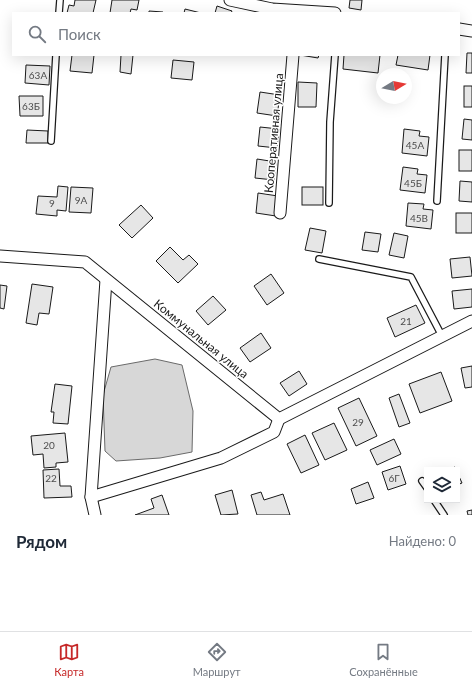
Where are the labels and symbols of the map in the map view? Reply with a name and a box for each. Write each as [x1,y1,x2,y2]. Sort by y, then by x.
north arrow [376,68,412,104]
house number: 63А [29,69,47,81]
street label: Кооперативная улица [261,72,286,194]
house number: 63Б [22,100,40,112]
house number: 45А [406,139,424,151]
house number: 45Б [404,177,422,189]
house number: 9А [75,194,88,206]
house number: 9 [49,197,55,209]
house number: 45В [410,212,428,224]
street label: Коммунальная улица [151,296,252,381]
house number: 21 [400,315,412,327]
house number: 29 [352,416,364,428]
house number: 20 [43,439,55,451]
house number: 22 [45,472,57,484]
house number: 6Г [388,472,400,484]

